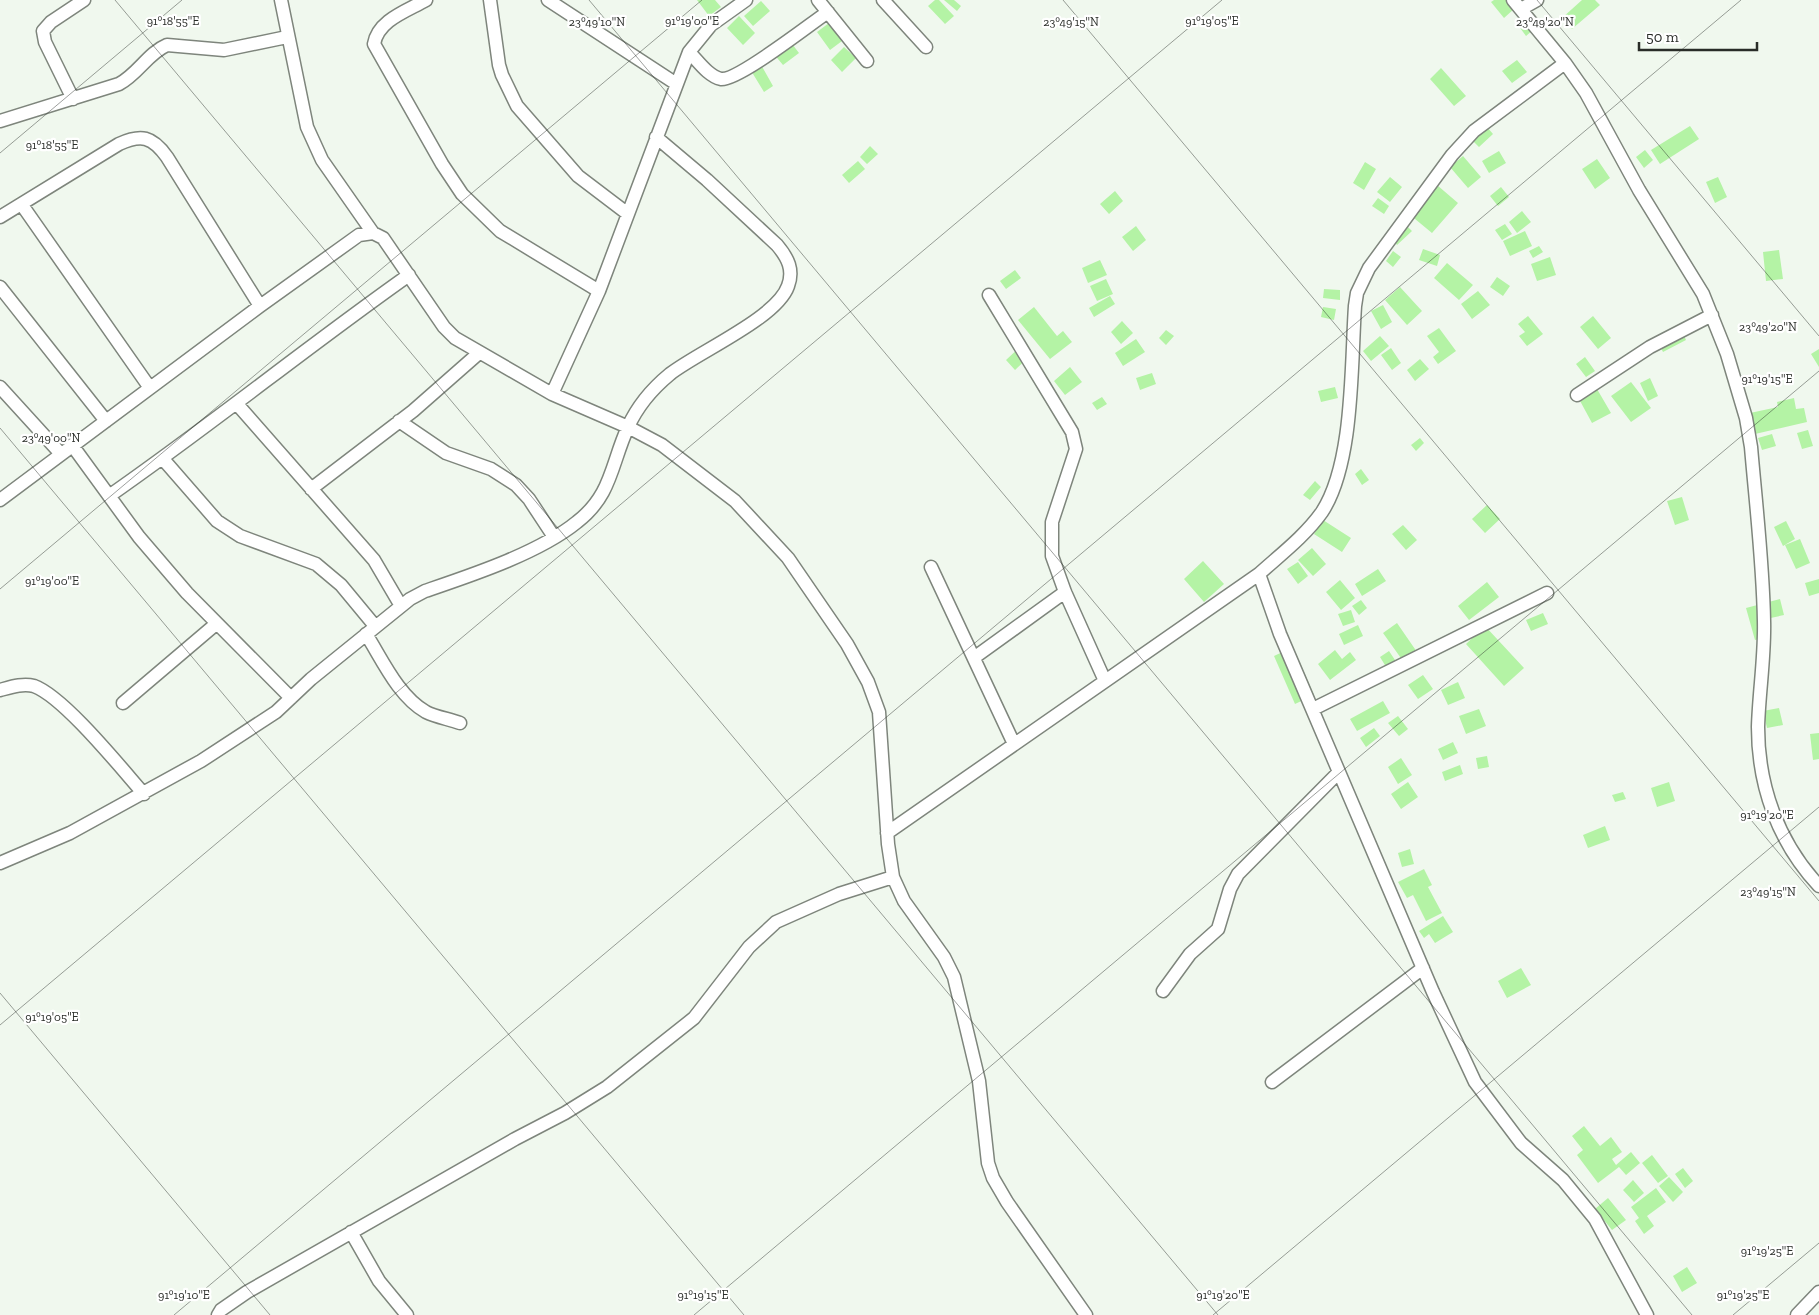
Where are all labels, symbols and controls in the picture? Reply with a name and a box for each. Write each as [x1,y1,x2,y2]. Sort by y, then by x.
text: 91°18'55"E [147,14,199,28]
text: 91°19'00"E [665,14,719,28]
text: 91°19'05"E [1185,14,1239,28]
text: 23°49'10"N [569,15,625,29]
text: 23°49'15"N [1043,15,1099,29]
text: 23°49'20"N [1516,15,1574,29]
scale bar [1639,20,1756,52]
text: 50 m [1646,28,1679,46]
text: 91°18'55"E [26,138,78,152]
text: 23°49'20"N [1739,320,1797,334]
text: 91°19'15"E [1741,372,1793,386]
text: 23°49'00"N [22,431,80,445]
text: 91°19'00"E [25,574,79,588]
text: 91°19'20"E [1740,808,1794,822]
text: 23°49'15"N [1740,885,1796,899]
text: 91°19'05"E [25,1010,79,1024]
text: 91°19'25"E [1741,1244,1793,1258]
text: 91°19'10"E [158,1288,210,1302]
text: 91°19'15"E [677,1288,729,1302]
text: 91°19'20"E [1196,1288,1250,1302]
text: 91°19'25"E [1717,1288,1769,1302]

